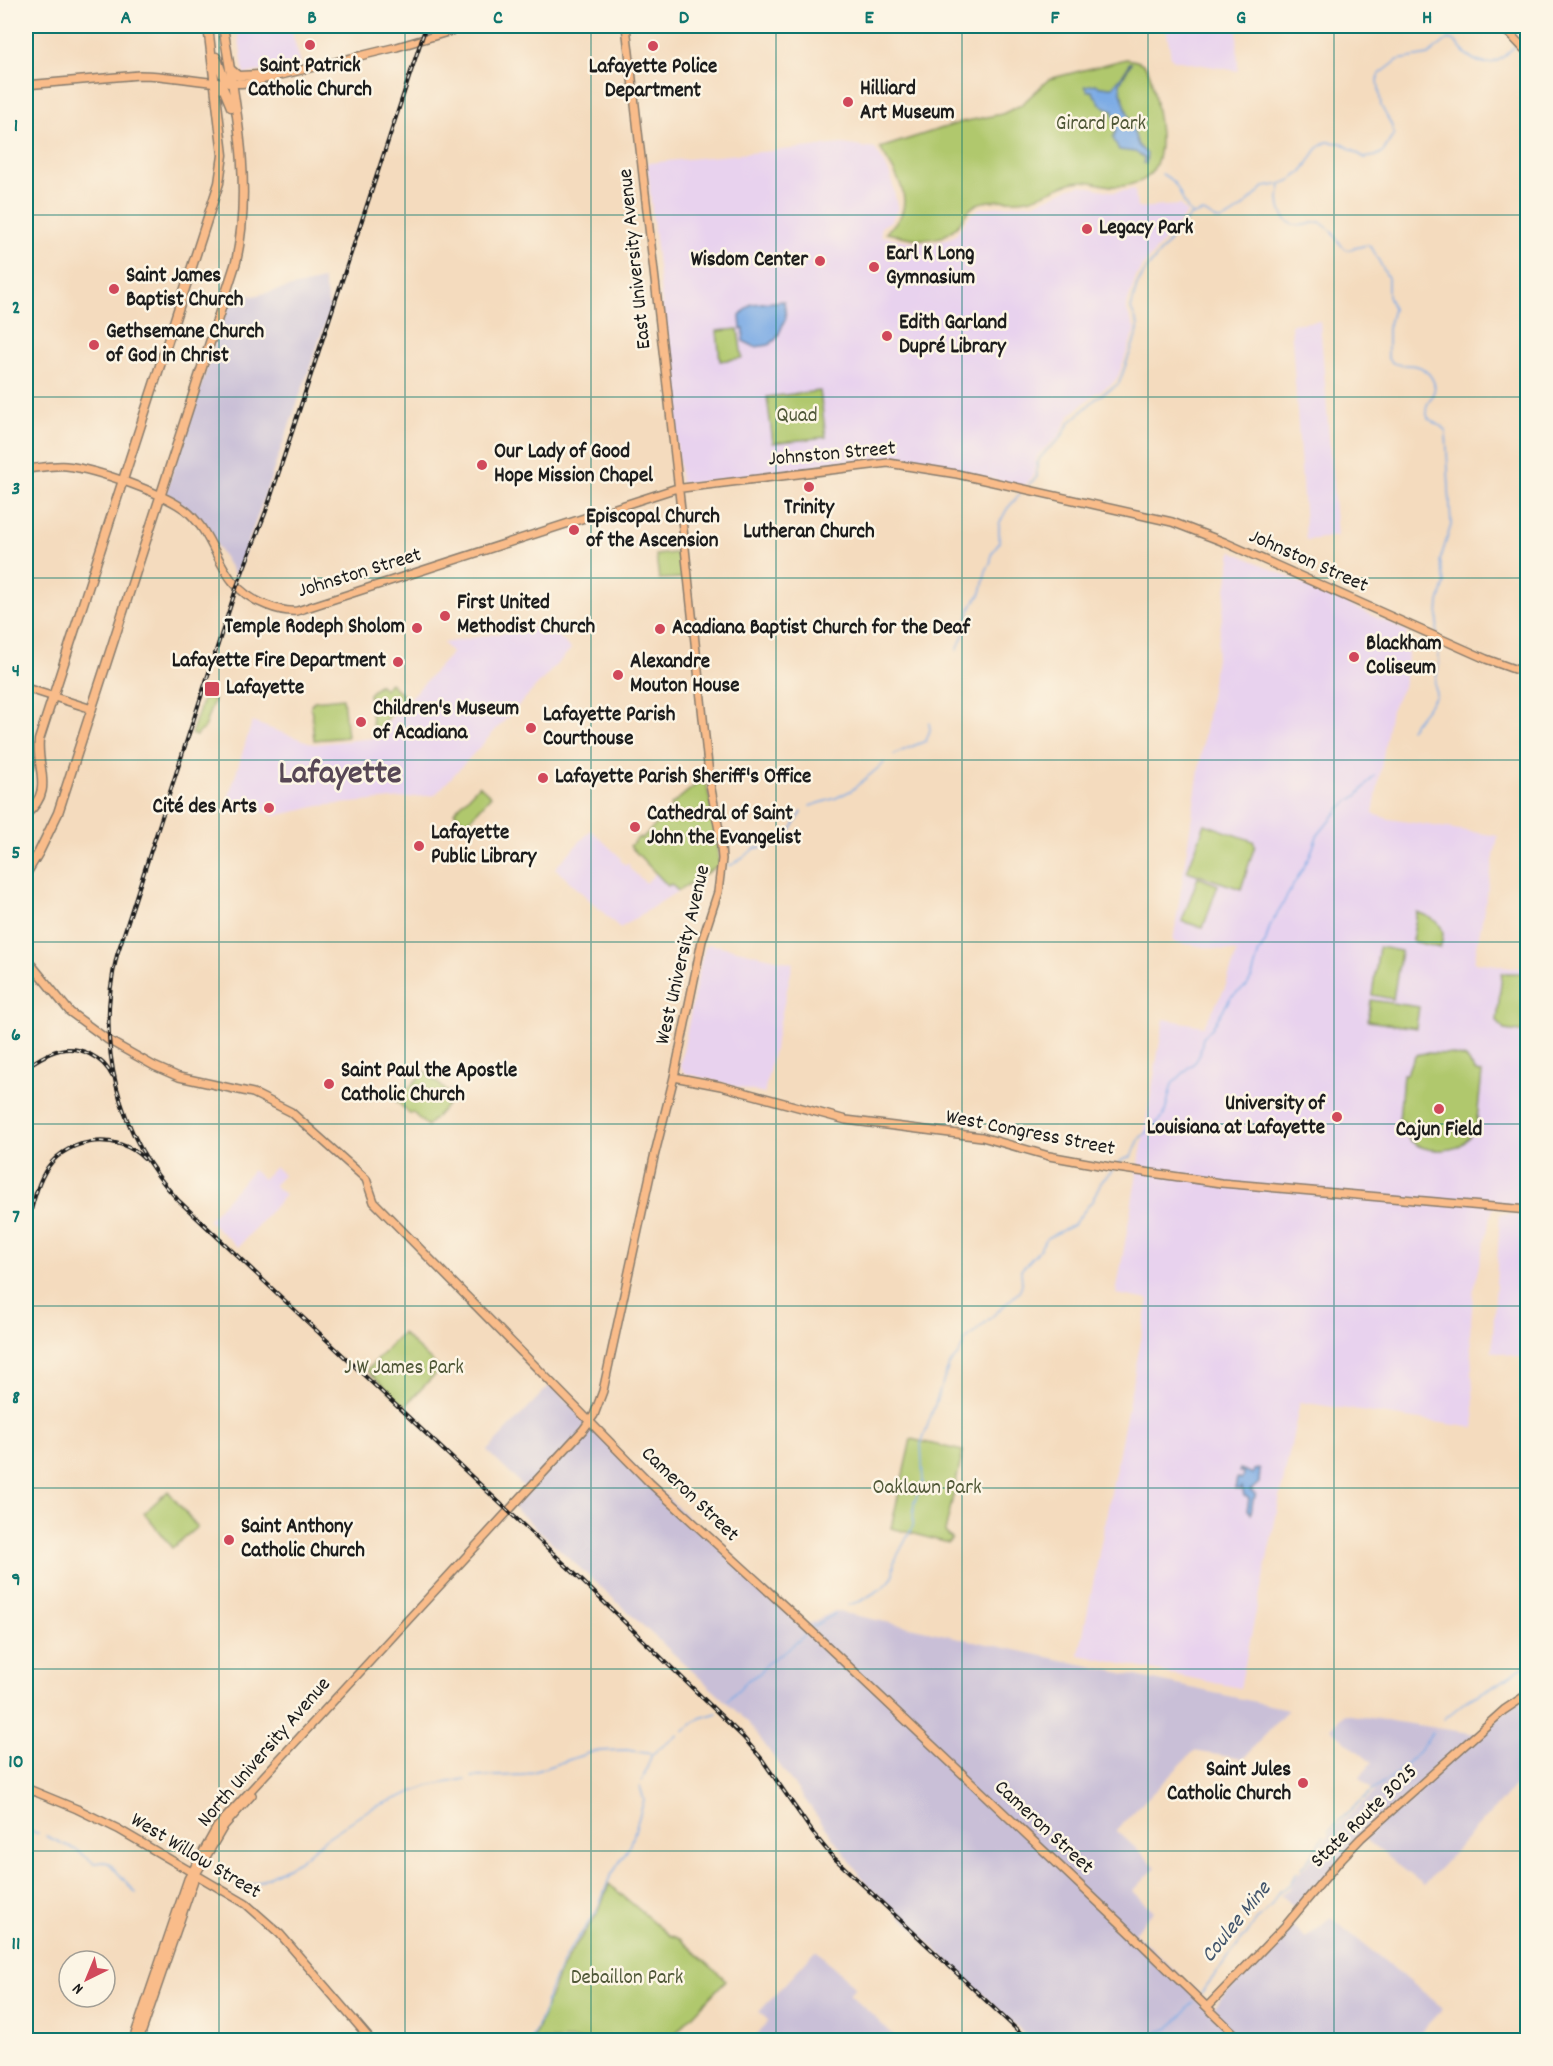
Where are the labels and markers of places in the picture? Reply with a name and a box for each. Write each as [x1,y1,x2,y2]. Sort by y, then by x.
marker: Saint Patrick Catholic Church [303,38,317,52]
marker: Lafayette Police Department [646,39,660,53]
place label: Saint Patrick Catholic Church [248,52,372,106]
place label: Lafayette Police Department [589,53,717,107]
place label: Hilliard Art Museum [860,75,955,129]
marker: Hilliard Art Museum [841,95,855,109]
place label: Legacy Park [1099,214,1194,244]
marker: Legacy Park [1080,222,1094,236]
place label: Earl K Long Gymnasium [886,240,975,294]
place label: Wisdom Center [691,246,809,276]
marker: Wisdom Center [813,254,827,268]
marker: Earl K Long Gymnasium [867,260,881,274]
place label: Saint James Baptist Church [126,262,244,316]
marker: Saint James Baptist Church [107,282,121,296]
place label: Edith Garland Dupré Library [899,309,1007,363]
place label: Gethsemane Church of God in Christ [106,318,265,372]
marker: Edith Garland Dupré Library [880,329,894,343]
marker: Gethsemane Church of God in Christ [87,338,101,352]
place label: Our Lady of Good Hope Mission Chapel [494,438,654,492]
marker: Our Lady of Good Hope Mission Chapel [475,458,489,472]
marker: Trinity Lutheran Church [802,480,816,494]
place label: Trinity Lutheran Church [743,494,875,548]
place label: Episcopal Church of the Ascension [586,503,720,557]
marker: Episcopal Church of the Ascension [567,523,581,537]
place label: First United Methodist Church [457,589,596,643]
marker: First United Methodist Church [438,609,452,623]
place label: Temple Rodeph Sholom [224,613,405,643]
place label: Acadiana Baptist Church for the Deaf [672,614,972,644]
marker: Temple Rodeph Sholom [410,621,424,635]
marker: Acadiana Baptist Church for the Deaf [653,622,667,636]
place label: Blackham Coliseum [1366,630,1442,684]
place label: Lafayette Fire Department [172,647,386,677]
place label: Alexandre Mouton House [630,648,740,702]
marker: Blackham Coliseum [1347,650,1361,664]
marker: Lafayette Fire Department [391,655,405,669]
marker: Alexandre Mouton House [611,668,625,682]
place label: Lafayette [226,674,304,704]
marker: Lafayette [203,680,221,698]
place label: Children's Museum of Acadiana [373,695,519,749]
place label: Lafayette Parish Courthouse [543,701,676,755]
marker: Children's Museum of Acadiana [354,715,368,729]
marker: Lafayette Parish Courthouse [524,721,538,735]
place label: Lafayette Parish Sheriff's Office [555,763,811,793]
marker: Lafayette Parish Sheriff's Office [536,771,550,785]
place label: Cité des Arts [153,793,257,823]
place label: Cathedral of Saint John the Evangelist [647,800,801,854]
marker: Cité des Arts [262,801,276,815]
place label: Lafayette Public Library [431,819,538,873]
marker: Cathedral of Saint John the Evangelist [628,820,642,834]
marker: Lafayette Public Library [412,839,426,853]
place label: Saint Paul the Apostle Catholic Church [341,1057,517,1111]
marker: Saint Paul the Apostle Catholic Church [322,1077,336,1091]
place label: University of Louisiana at Lafayette [1147,1090,1327,1144]
marker: Cajun Field [1432,1102,1446,1116]
marker: University of Louisiana at Lafayette [1330,1110,1344,1124]
place label: Cajun Field [1396,1116,1482,1146]
place label: Saint Anthony Catholic Church [241,1513,365,1567]
marker: Saint Anthony Catholic Church [222,1533,236,1547]
place label: Saint Jules Catholic Church [1167,1756,1291,1810]
marker: Saint Jules Catholic Church [1296,1776,1310,1790]

